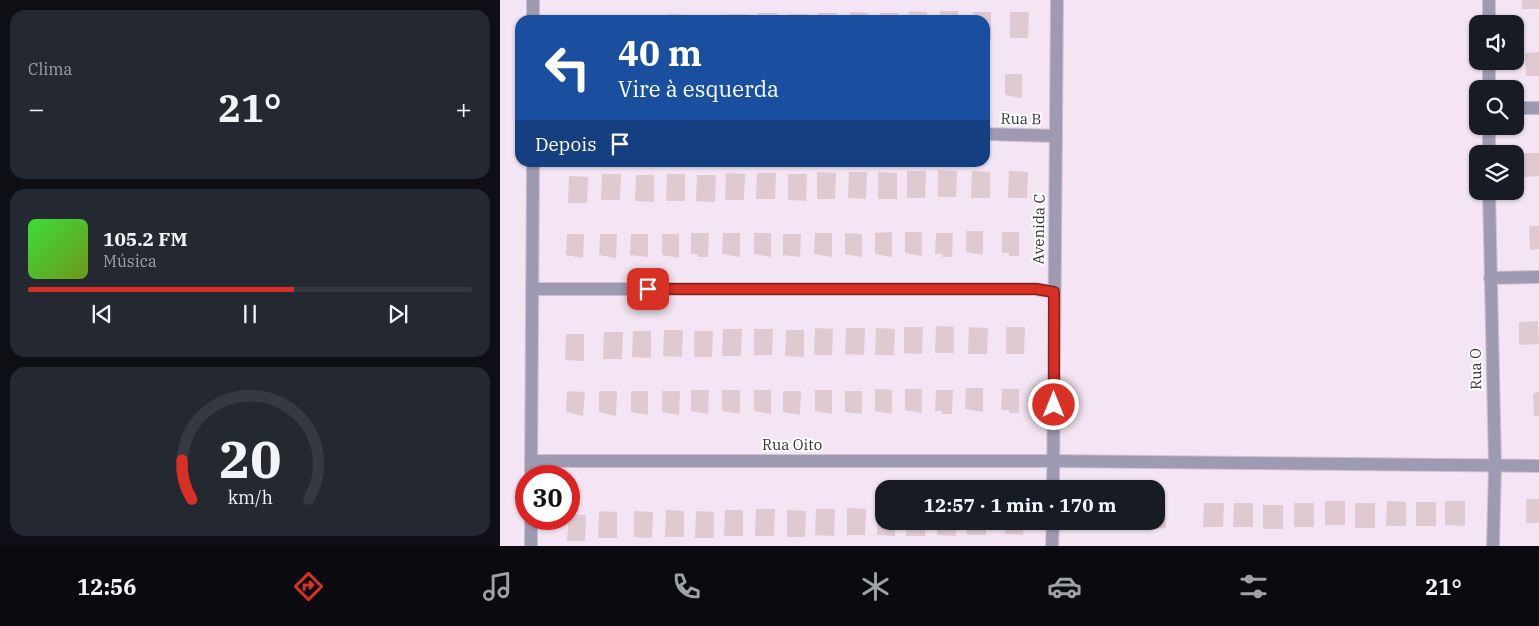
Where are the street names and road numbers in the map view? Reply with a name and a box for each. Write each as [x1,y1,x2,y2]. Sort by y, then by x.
street label: Rua B [1000,109,1042,128]
street label: Avenida C [1028,194,1049,264]
street label: Rua O [1466,348,1485,390]
street label: Rua Oito [762,435,822,454]

